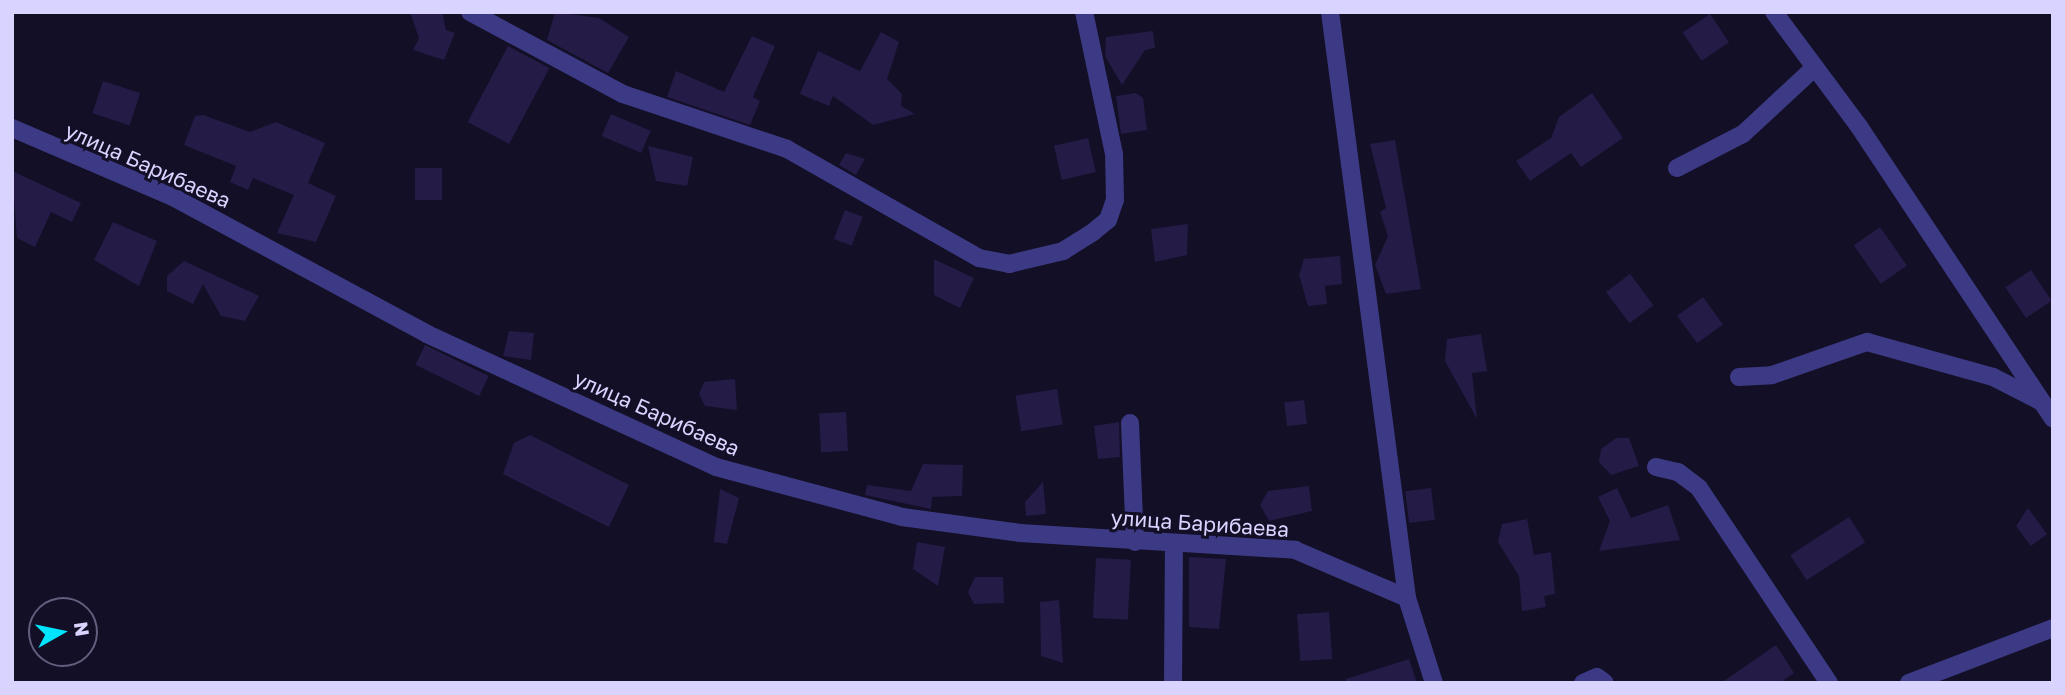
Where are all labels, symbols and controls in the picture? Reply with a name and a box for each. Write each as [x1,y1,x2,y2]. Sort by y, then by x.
street label: улица Барибаева [61,117,235,213]
street label: улица Барибаева [570,365,744,461]
street label: улица Барибаева [1110,504,1290,542]
north arrow [28,597,98,667]
text: N [70,620,95,638]

